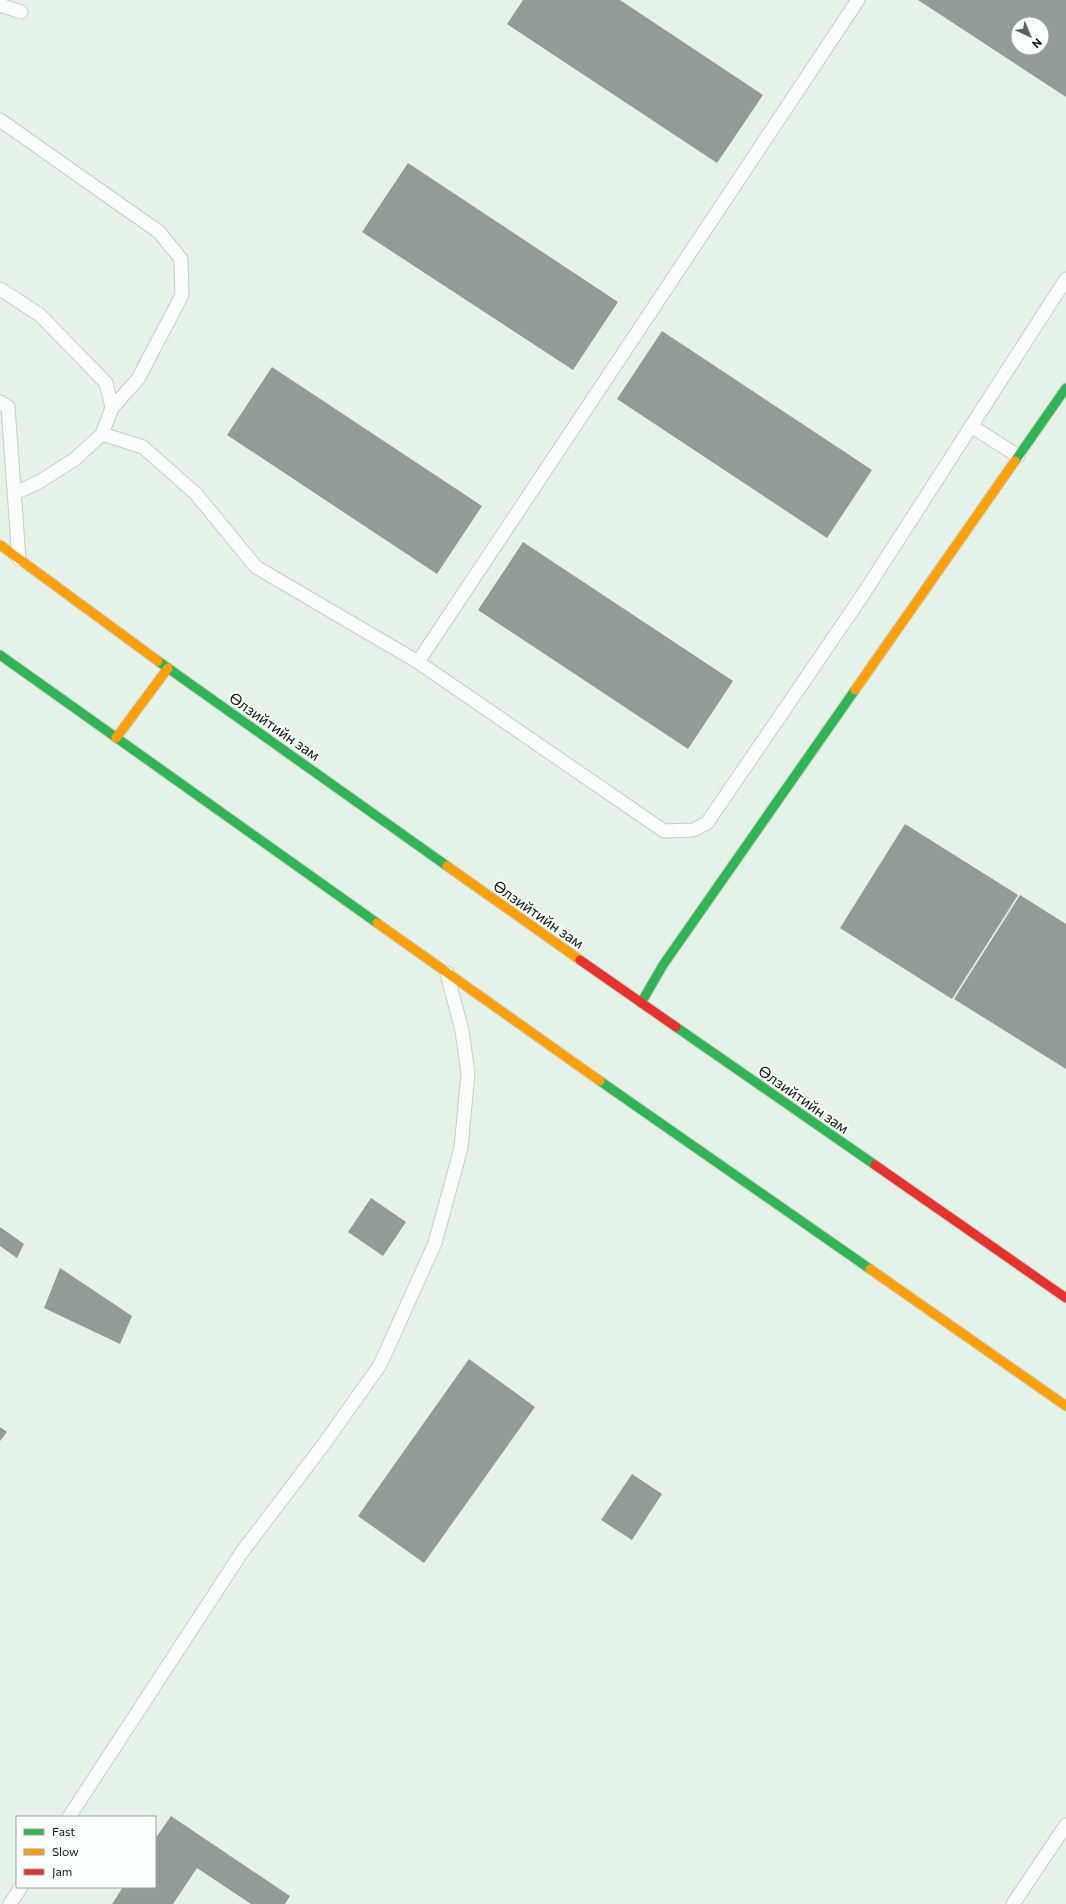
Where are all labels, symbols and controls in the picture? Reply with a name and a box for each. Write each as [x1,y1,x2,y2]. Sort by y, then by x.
north arrow [1010,16,1050,56]
text: N [1030,36,1045,51]
street label: Өлзийтийн зам [226,688,324,764]
street label: Өлзийтийн зам [490,876,588,952]
street label: Өлзийтийн зам [755,1061,853,1137]
legend [16,1816,156,1888]
text: Fast [52,1824,75,1838]
text: Slow [52,1844,79,1858]
text: Jam [52,1864,72,1879]

